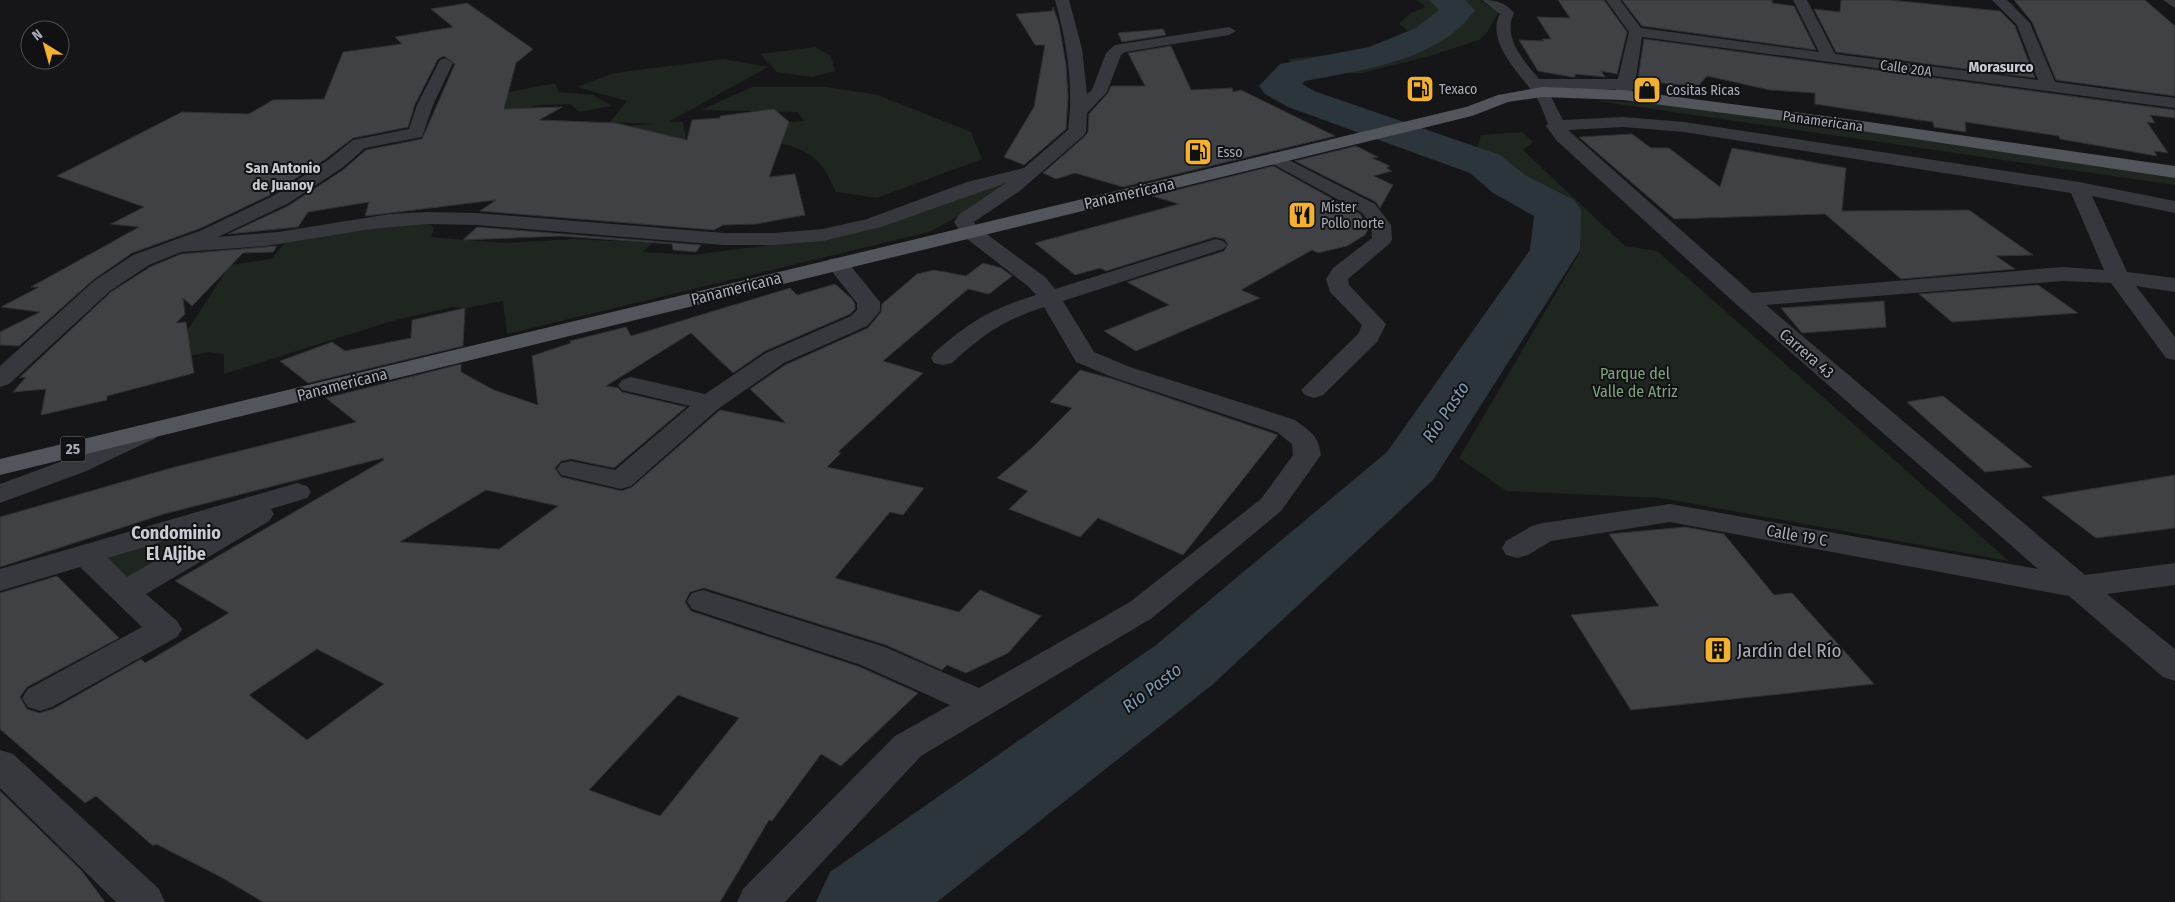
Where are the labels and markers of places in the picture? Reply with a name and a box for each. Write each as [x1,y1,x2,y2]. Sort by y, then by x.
fuel station icon: Texaco [1405,74,1435,104]
shop icon: Cositas Ricas [1632,75,1662,105]
place label: Texaco [1439,81,1477,98]
place label: Cositas Ricas [1666,82,1740,99]
fuel station icon: Esso [1183,137,1213,167]
place label: Esso [1217,144,1243,161]
place label: Míster Pollo norte [1321,199,1384,232]
restaurant icon: Míster Pollo norte [1287,200,1317,230]
building icon: Jardín del Río [1703,635,1733,665]
place label: Jardín del Río [1737,639,1841,662]

